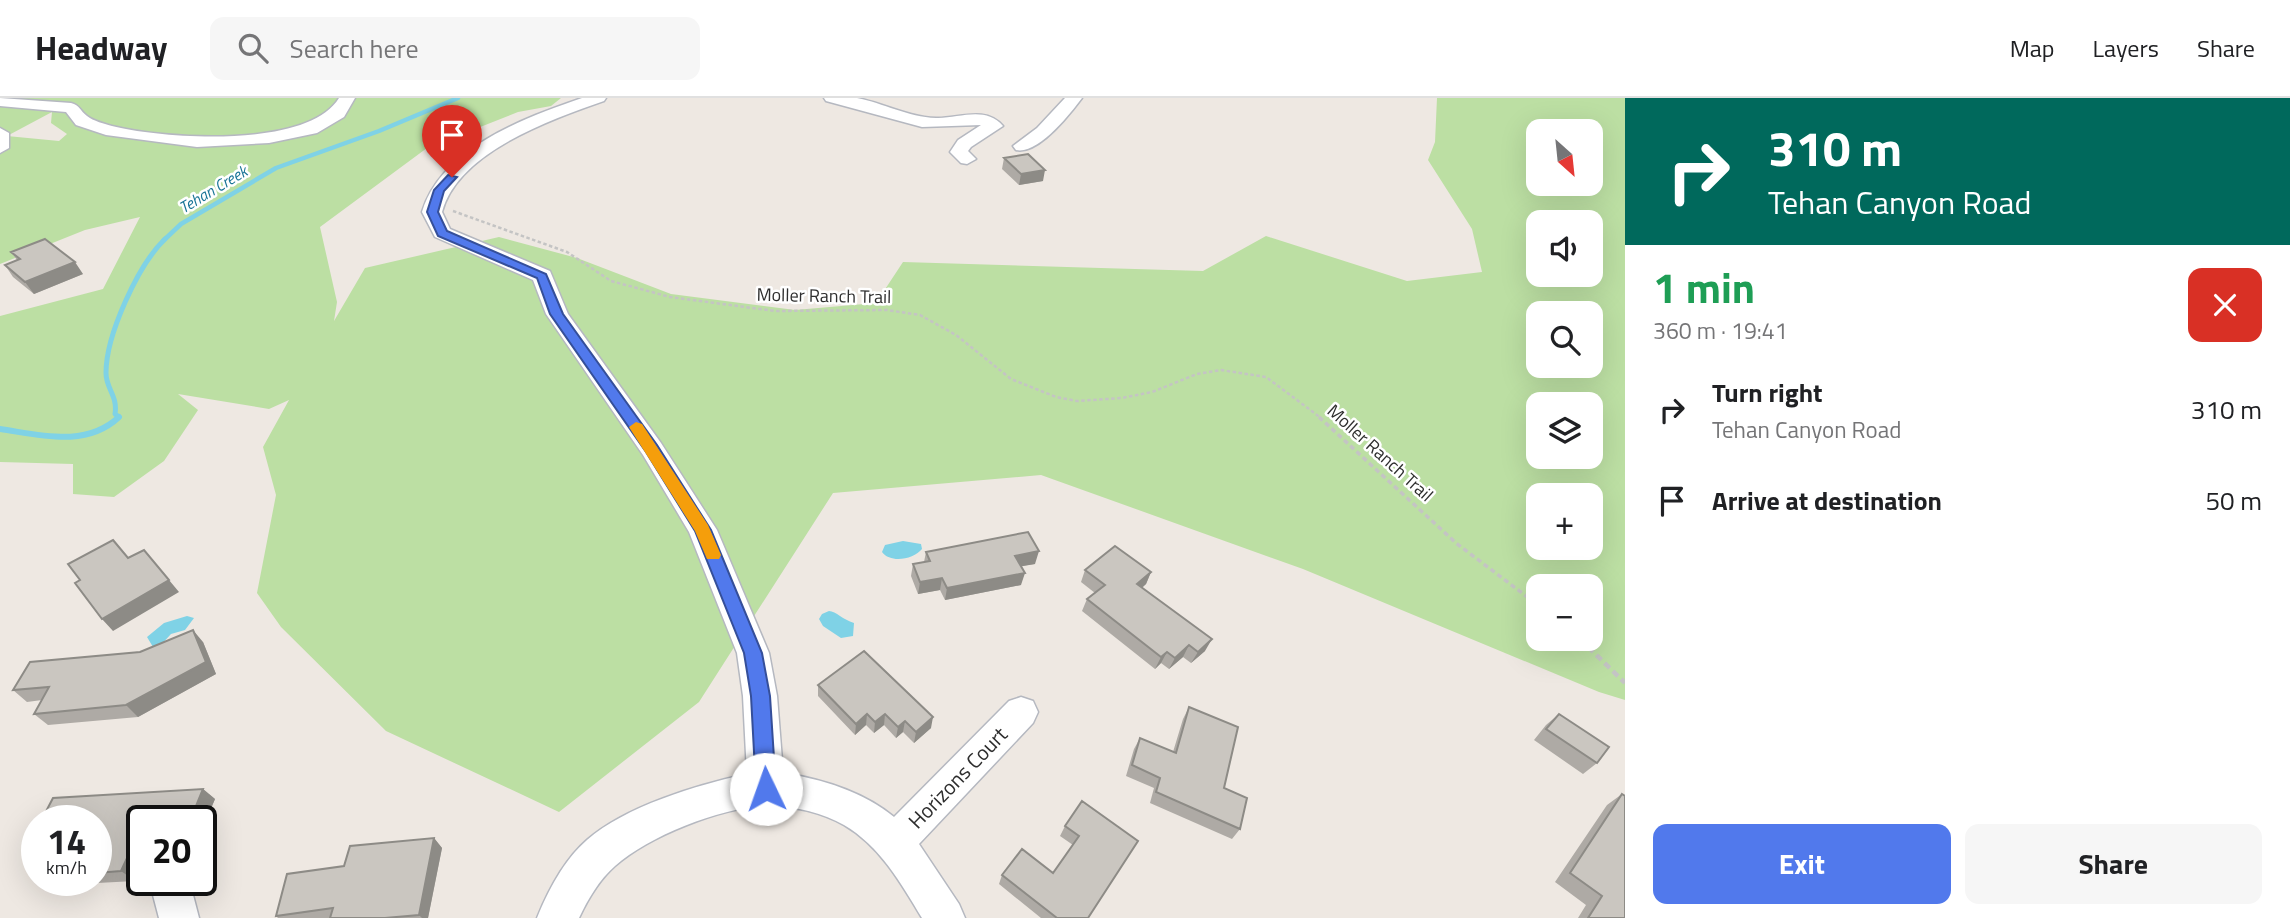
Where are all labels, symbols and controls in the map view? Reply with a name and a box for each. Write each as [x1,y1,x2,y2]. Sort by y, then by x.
search box [210,17,700,80]
text: Headway [35,23,168,73]
icon: search [234,29,272,67]
text: Search here [290,29,419,68]
text: Map [2010,30,2055,66]
text: Layers [2093,30,2159,66]
text: Share [2197,30,2255,66]
pin [422,105,482,177]
text: 310 m [1768,110,1902,185]
icon: arrive [433,116,471,154]
north arrow [1526,119,1603,196]
map controls [1526,119,1603,651]
icon: right [1653,126,1744,217]
water label: Tehan Creek [174,158,253,219]
text: Tehan Canyon Road [1768,178,2032,226]
button: sound [1526,210,1603,287]
text: 1 min [1653,255,1755,319]
button: close [2188,268,2262,342]
street label: Moller Ranch Trail [756,281,892,310]
button: search [1526,301,1603,378]
text: 360 m · 19:41 [1653,313,1788,348]
text: Turn right [1712,373,1823,412]
text: 310 m [2191,390,2262,429]
icon: right [1653,391,1691,429]
button: layers [1526,392,1603,469]
street label: Moller Ranch Trail [1321,398,1439,508]
text: Tehan Canyon Road [1712,412,1901,447]
text: Arrive at destination [1712,481,1942,520]
text: 50 m [2205,481,2262,520]
icon: arrive [1653,482,1691,520]
button: + [1526,483,1603,560]
button: − [1526,574,1603,651]
street label: Horizons Court [900,718,1015,836]
position arrow [729,752,803,826]
speed limit sign: 20 [126,805,217,896]
text: 14 [47,814,86,868]
button: Exit [1653,824,1951,904]
button: Share [1965,824,2262,904]
text: km/h [46,854,87,881]

